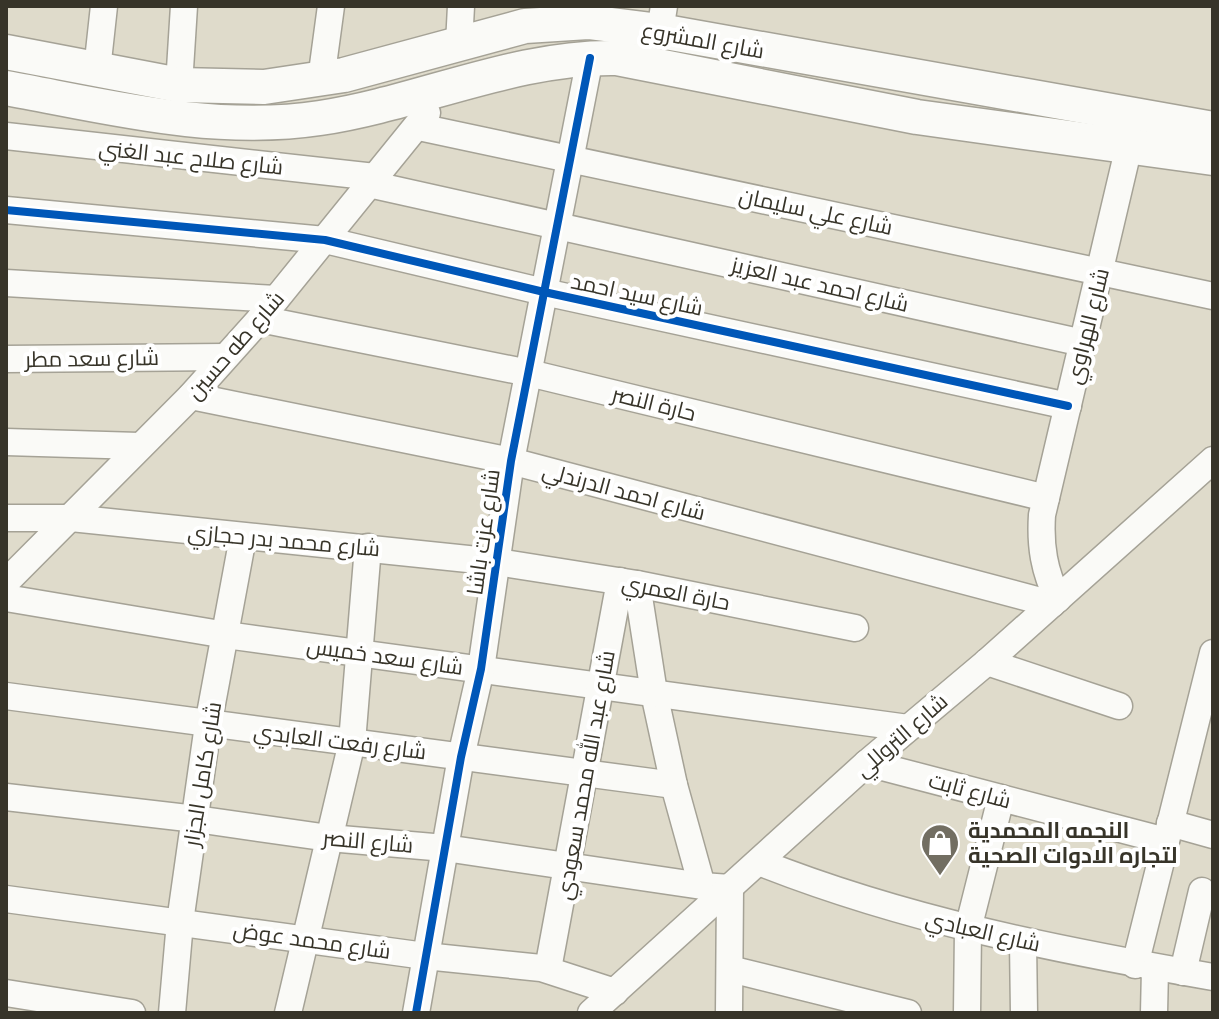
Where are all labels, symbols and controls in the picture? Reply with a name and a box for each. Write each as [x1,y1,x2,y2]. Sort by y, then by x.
street label: شارع المشروع [639,14,767,66]
street label: شارع صلاح عبد الغني [97,132,285,184]
street label: شارع علي سليمان [736,180,896,244]
street label: شارع احمد عبد العزيز [726,249,912,319]
street label: شارع سيد احمد [568,265,706,323]
street label: شارع الهراوي [1058,265,1118,388]
street label: شارع طه حسين [179,284,291,406]
street label: شارع سعد مطر [23,342,159,374]
street label: حارة النصر [607,378,699,427]
street label: شارع احمد الدرندلي [539,455,709,529]
street label: شارع عزت باشا [459,467,507,597]
street label: شارع محمد بدر حجازي [186,517,381,565]
street label: حارة العمري [619,567,733,619]
street label: شارع سعد خميس [305,630,465,682]
street label: شارع عبد الله محمد سعودي [548,648,624,903]
street label: شارع التروللي [848,686,955,785]
street label: شارع كامل الجزار [175,699,228,851]
street label: شارع رفعت العابدي [252,716,428,768]
street label: شارع ثابت [926,765,1014,815]
place label: النجمه المحمدية لتجاره الادوات الصحية [968,815,1178,869]
street label: شارع النصر [319,822,415,860]
shop icon: النجمه المحمدية لتجاره الادوات الصحية [919,822,961,877]
street label: شارع العبادي [922,903,1043,961]
street label: شارع محمد عوض [231,914,393,966]

